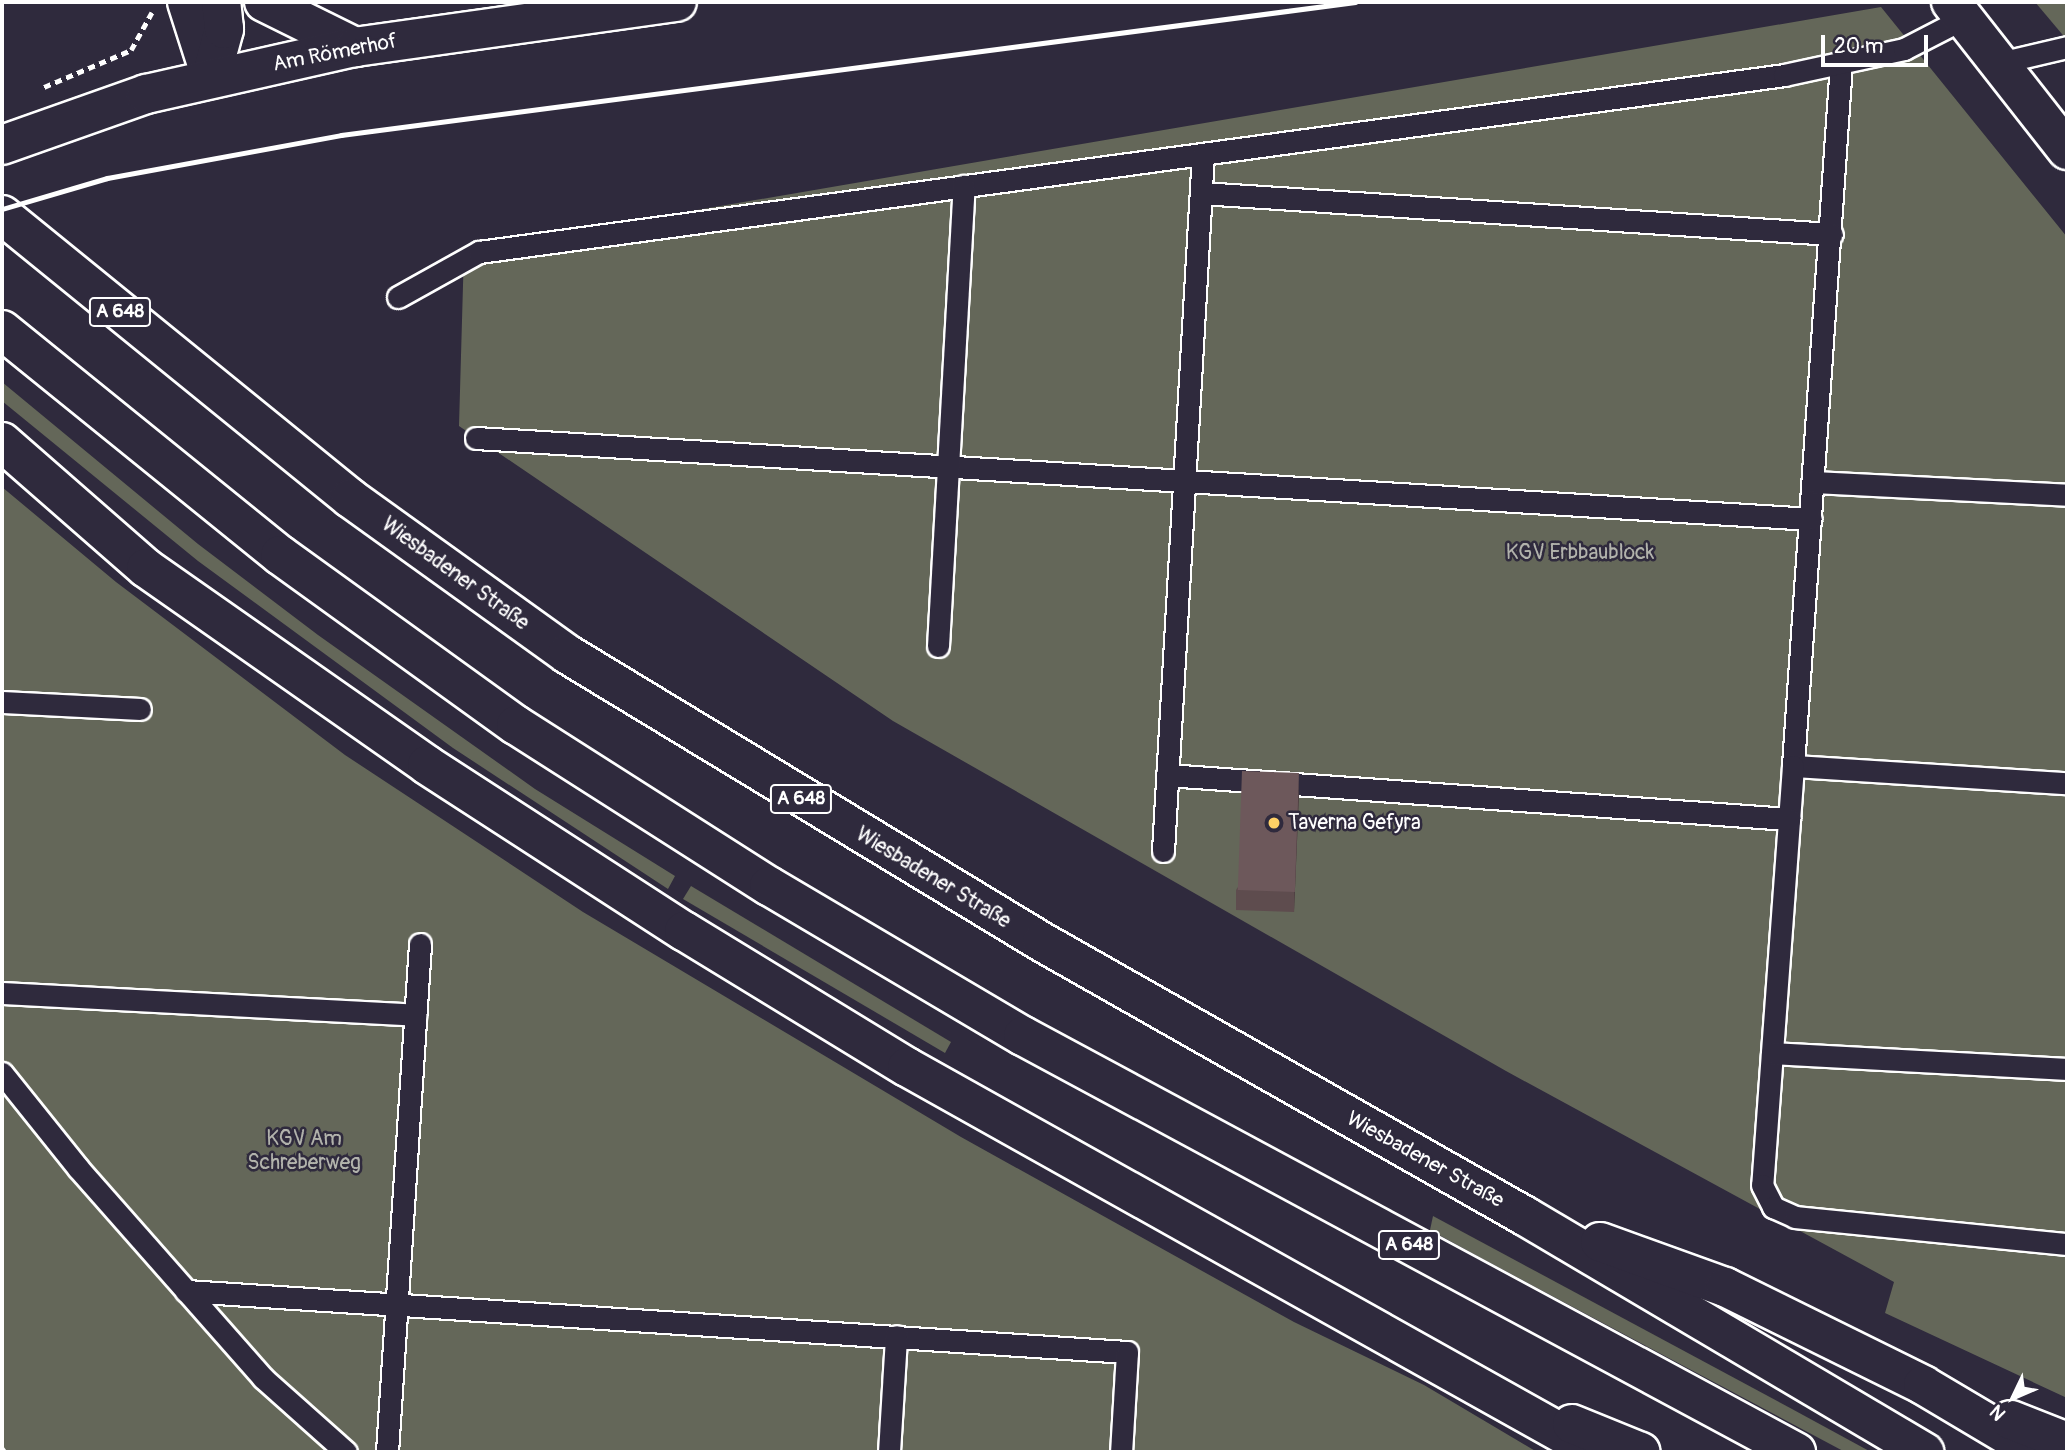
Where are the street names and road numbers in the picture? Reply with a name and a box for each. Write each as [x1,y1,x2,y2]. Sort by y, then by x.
street label: Am Römerhof [271,29,399,77]
road number: A 648 [88,296,152,328]
street label: Wiesbadener Straße [376,512,534,636]
road number: A 648 [770,784,832,814]
street label: Wiesbadener Straße [851,822,1015,934]
street label: Wiesbadener Straße [1342,1106,1508,1214]
road number: A 648 [1378,1230,1440,1260]

